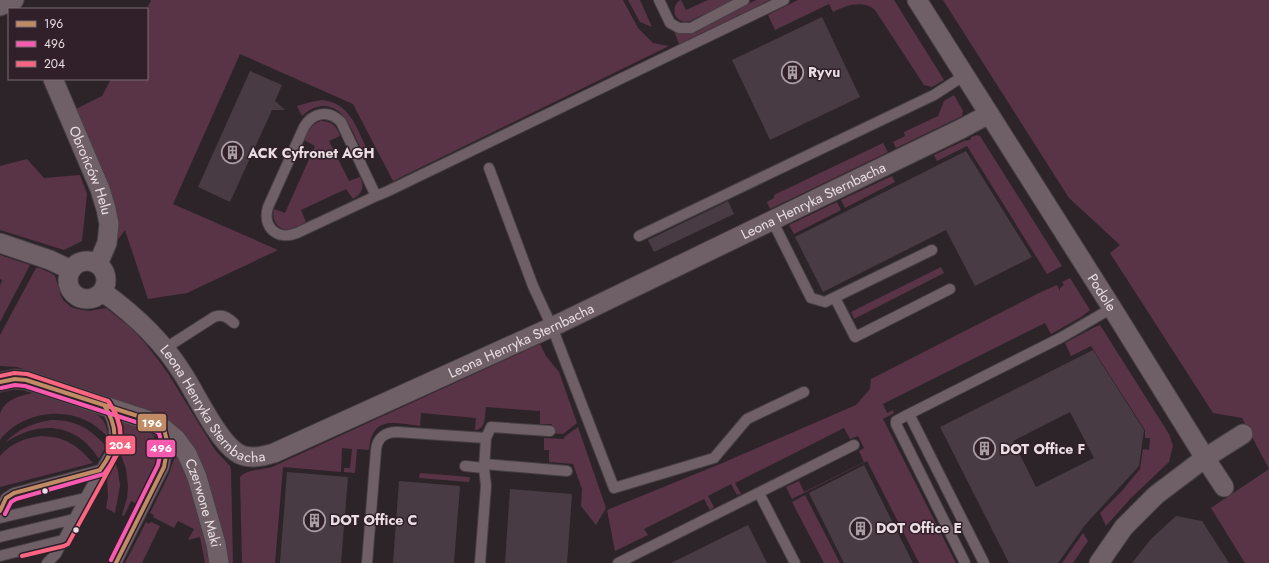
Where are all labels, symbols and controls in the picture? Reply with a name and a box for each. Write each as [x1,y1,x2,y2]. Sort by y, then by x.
legend [8,8,148,80]
text: 196 [44,15,63,33]
text: 496 [44,35,65,53]
text: 204 [44,55,65,73]
building icon: Ryvu [780,59,806,85]
place label: Ryvu [808,62,840,82]
street label: Obrońców Helu [64,123,117,217]
building icon: ACK Cyfronet AGH [220,140,246,166]
place label: ACK Cyfronet AGH [247,143,374,163]
street label: Leona Henryka Sternbacha [738,157,889,244]
street label: Podole [1083,270,1122,315]
street label: Leona Henryka Sternbacha [445,298,597,383]
street label: Leona Henryka Sternbacha [156,340,267,467]
line badge: 196 [137,413,167,432]
text: 196 [142,415,162,431]
line badge: 204 [105,435,136,455]
building icon: DOT Office F [971,436,997,462]
text: 204 [109,437,131,453]
line badge: 496 [146,439,176,458]
place label: DOT Office F [1000,439,1085,459]
text: 496 [150,440,172,456]
street label: Czerwone Maki [180,455,226,549]
unlabelled marker [40,486,50,496]
building icon: DOT Office C [301,507,327,533]
place label: DOT Office C [330,510,417,530]
building icon: DOT Office E [848,515,874,541]
place label: DOT Office E [876,518,962,538]
unlabelled marker [71,525,81,535]

